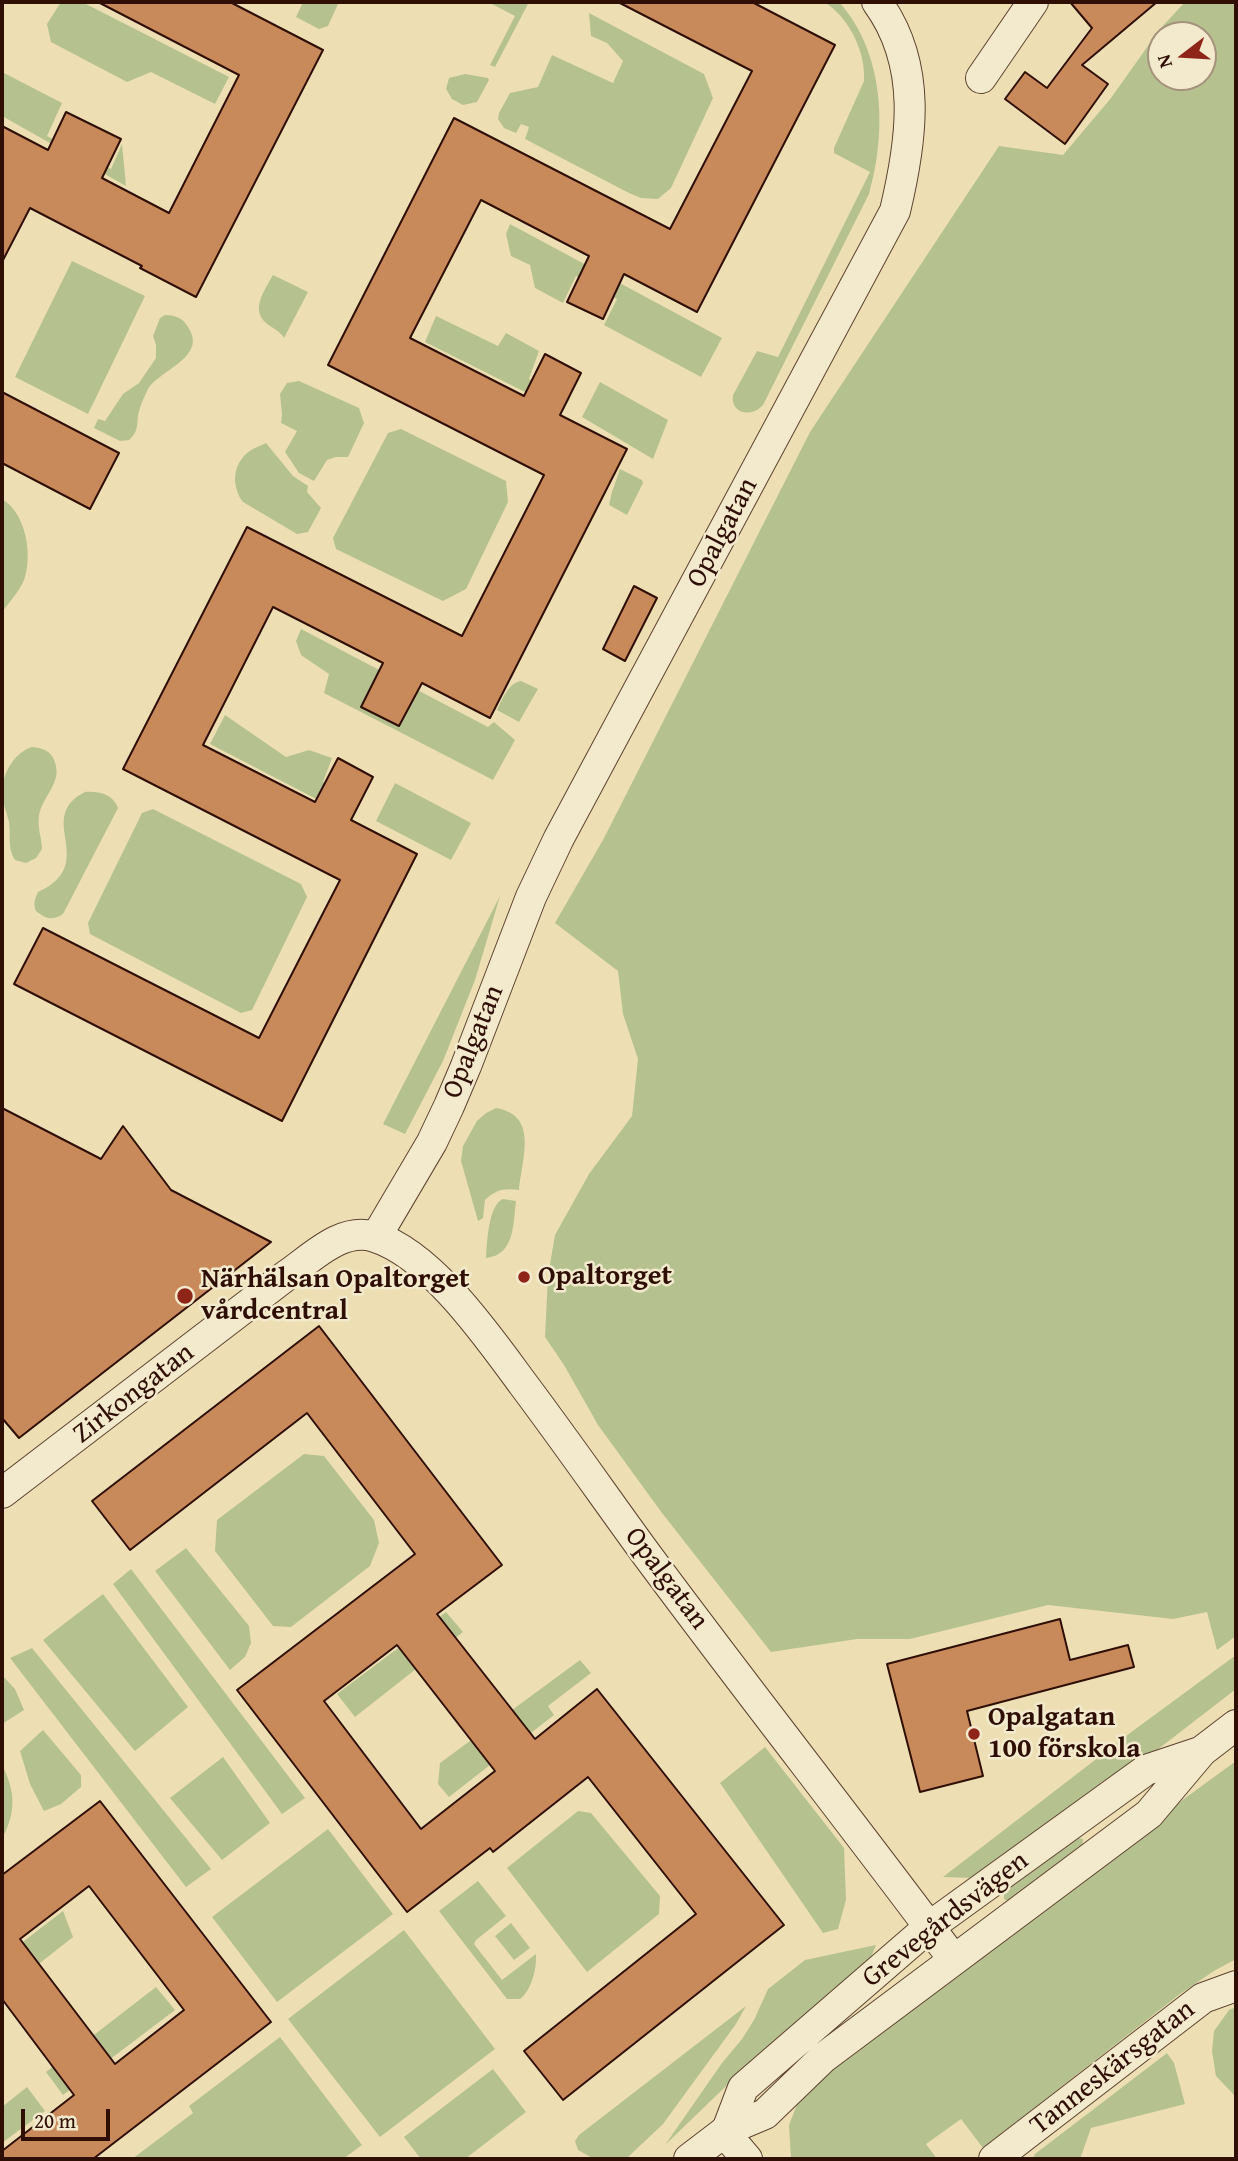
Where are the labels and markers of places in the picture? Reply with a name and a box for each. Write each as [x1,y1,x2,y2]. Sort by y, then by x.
place label: Opaltorget [538,1260,672,1294]
place label: Närhälsan Opaltorget vårdcentral [201,1263,470,1329]
marker: Opaltorget [516,1269,532,1285]
marker: Närhälsan Opaltorget vårdcentral [175,1286,195,1306]
place label: Opalgatan 100 förskola [988,1701,1141,1767]
marker: Opalgatan 100 förskola [966,1726,982,1742]

